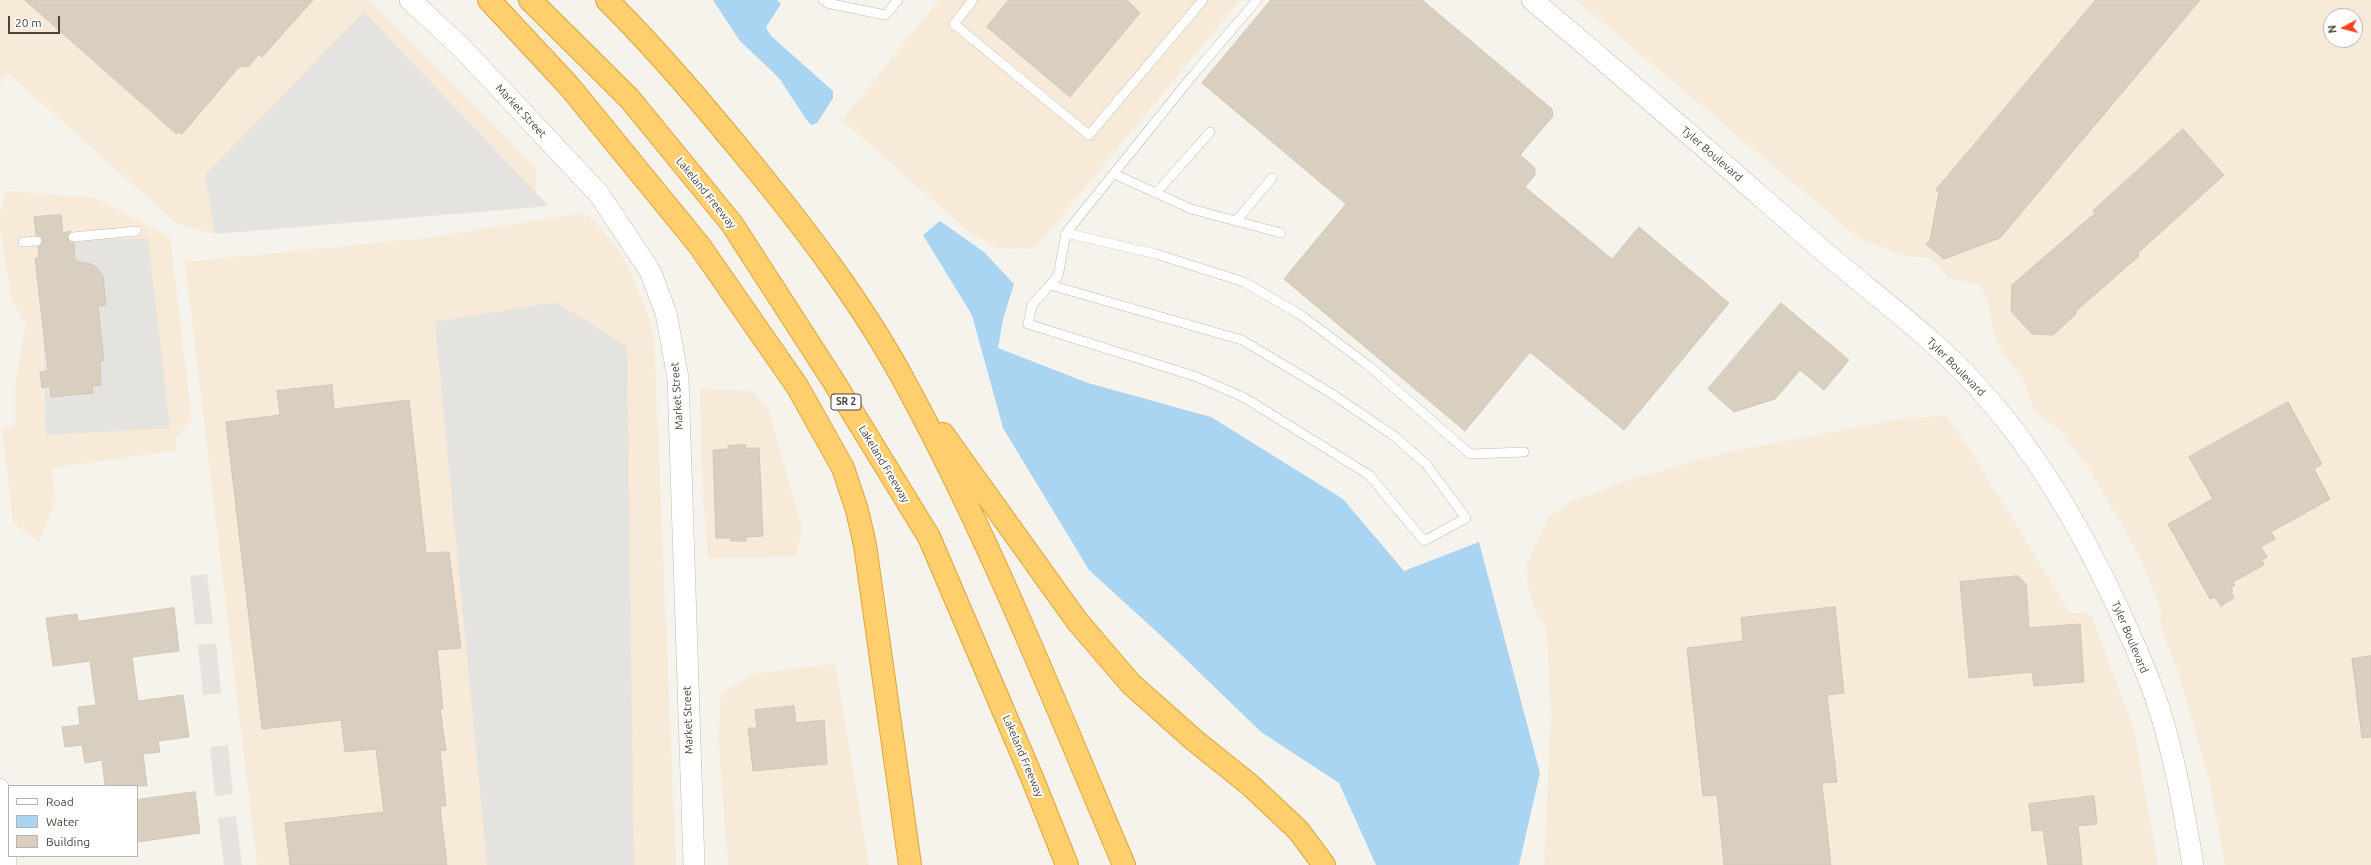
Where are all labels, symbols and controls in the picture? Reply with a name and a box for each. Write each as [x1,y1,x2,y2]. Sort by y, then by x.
scale bar [10,8,62,34]
north arrow [2323,8,2363,48]
text: 20 m [15,16,42,29]
text: N [2326,25,2339,34]
street label: Market Street [493,81,549,141]
street label: Tyler Boulevard [1679,124,1745,184]
street label: Lakeland Freeway [673,155,739,231]
street label: Tyler Boulevard [1924,335,1988,399]
street label: Market Street [668,361,686,431]
road number: SR 2 [831,394,861,410]
street label: Lakeland Freeway [856,423,912,505]
street label: Tyler Boulevard [2109,599,2151,675]
street label: Market Street [680,686,696,754]
street label: Lakeland Freeway [1000,713,1046,799]
legend [8,785,138,857]
text: Road [46,795,74,808]
text: Water [46,815,79,828]
text: Building [46,835,90,848]

